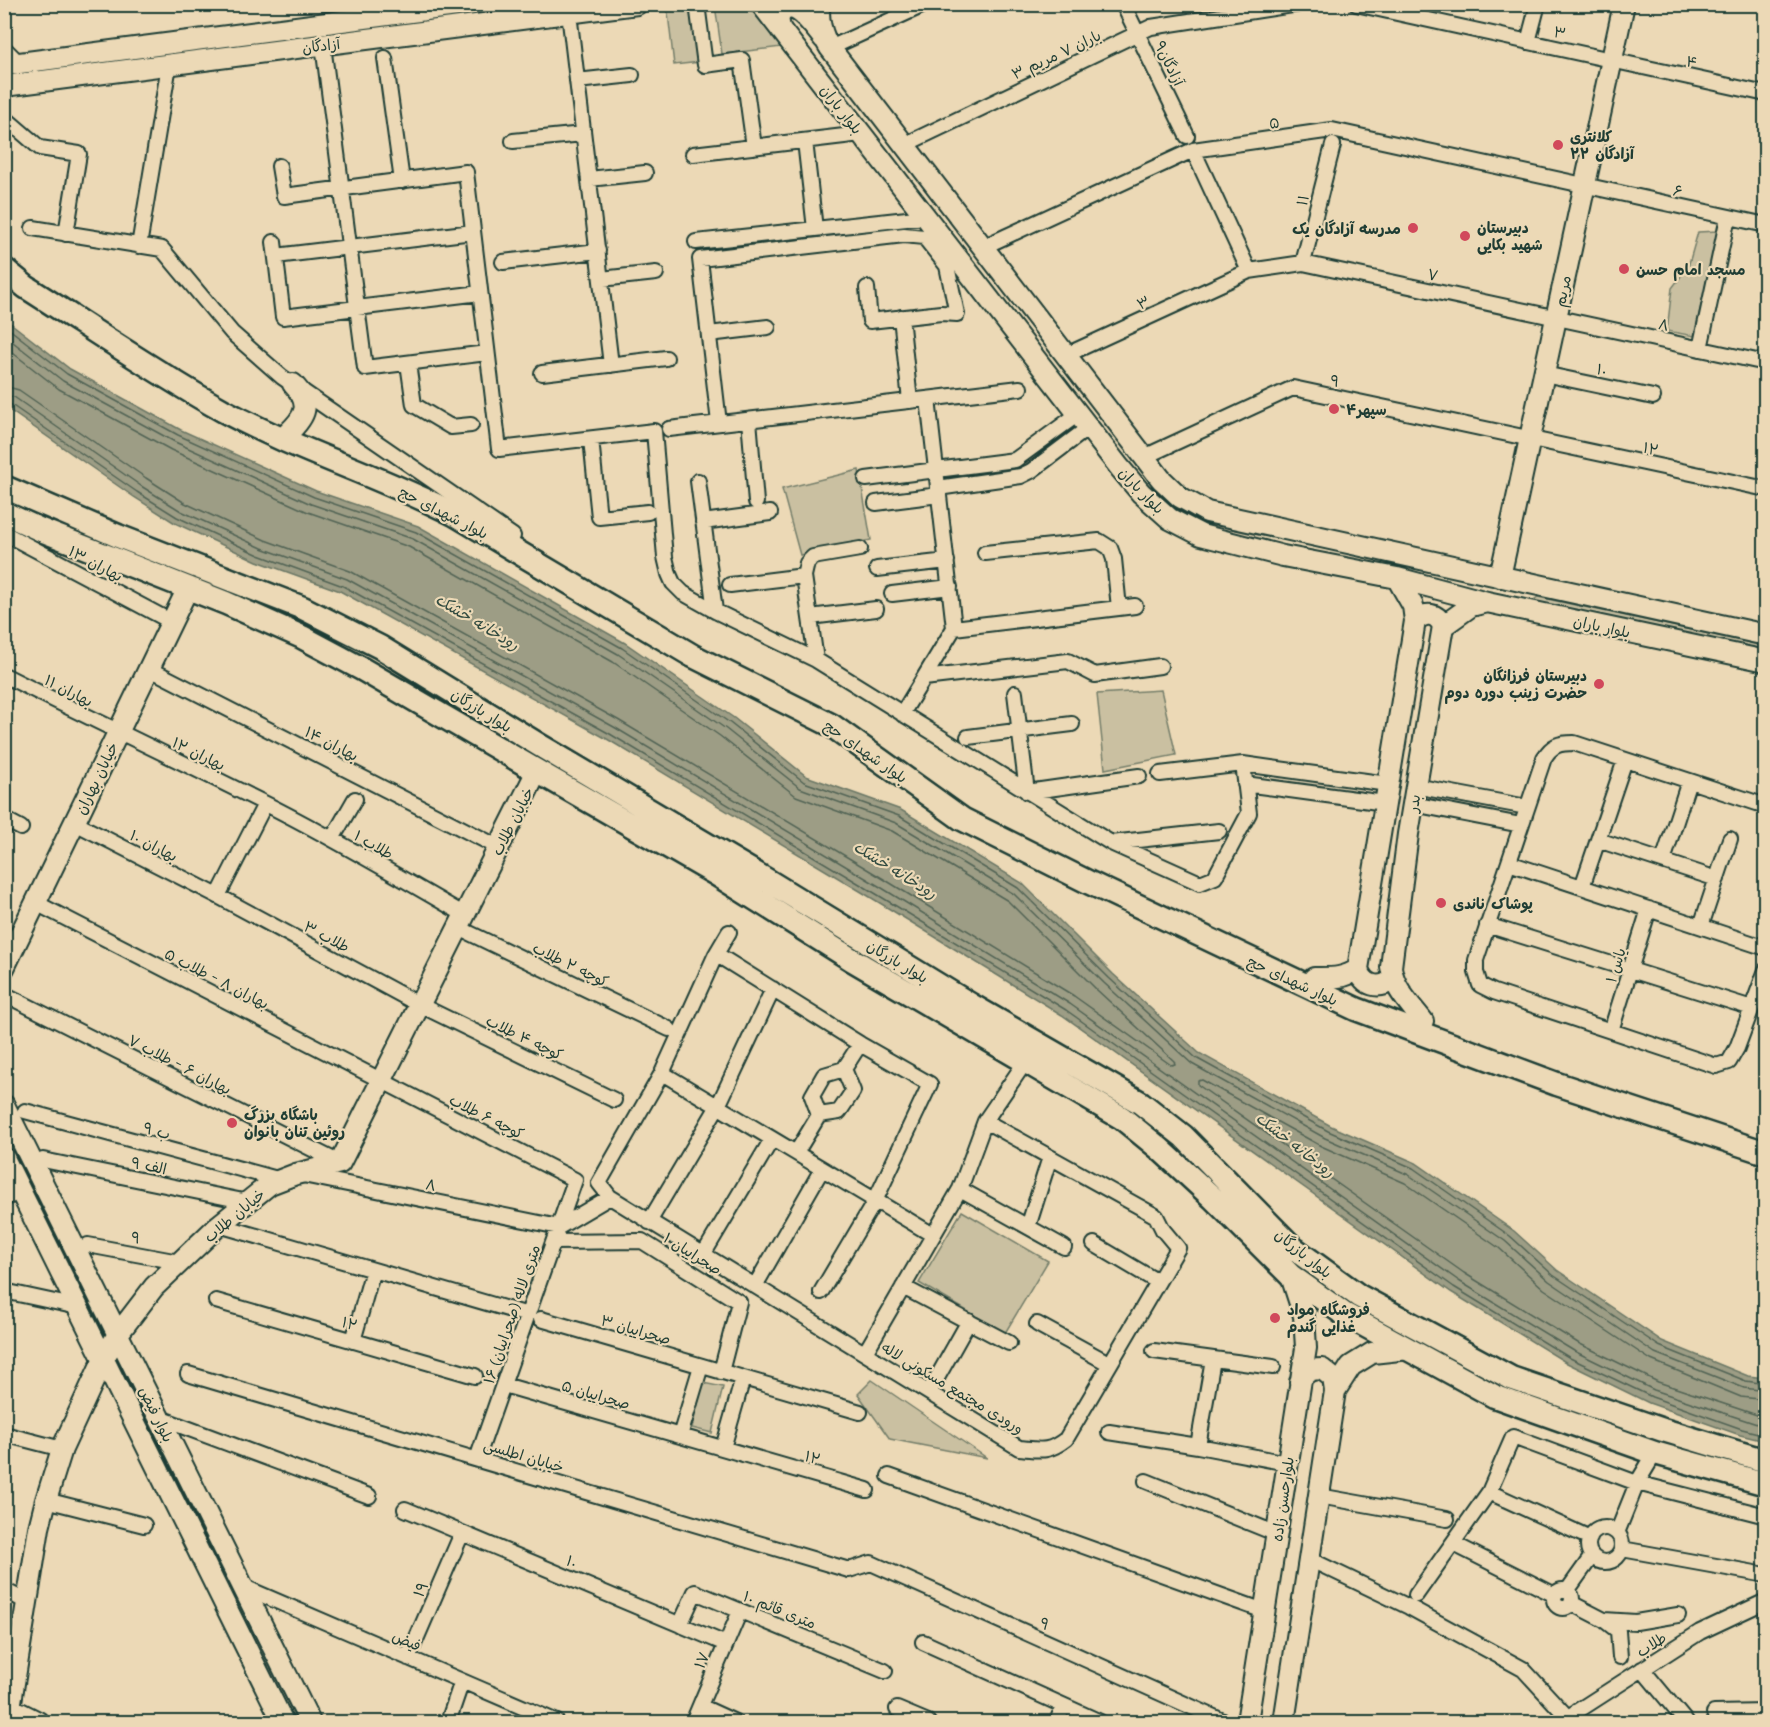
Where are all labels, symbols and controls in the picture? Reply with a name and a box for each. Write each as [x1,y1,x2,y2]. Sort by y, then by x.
street label: ۳ [1552,21,1568,43]
street label: باران ۷ مریم ۳ [1008,25,1105,86]
street label: آزادگان [301,33,343,57]
street label: آزادگان۹ [1151,37,1190,90]
street label: ۴ [1684,50,1700,72]
street label: بلوار باران [816,80,868,138]
street label: ۵ [1267,111,1281,133]
place label: کلانتری ۲۲ آزادگان [1570,126,1635,163]
marker: کلانتری ۲۲ آزادگان [1551,138,1565,152]
street label: ۶ [1671,179,1685,201]
street label: ۱۱ [1291,192,1313,208]
place label: دبیرستان شهید بکایی [1477,217,1543,255]
place label: مدرسه آزادگان یک [1292,218,1401,238]
marker: مدرسه آزادگان یک [1406,221,1420,235]
marker: دبیرستان شهید بکایی [1458,229,1472,243]
place label: مسجد امام حسن [1636,259,1745,281]
marker: مسجد امام حسن [1617,262,1631,276]
street label: ۷ [1426,263,1440,285]
street label: مریم [1549,273,1578,309]
street label: ۳ [1133,290,1153,314]
street label: ۸ [1657,313,1671,335]
street label: ۱۰ [1595,358,1609,380]
street label: ۹ [1328,369,1342,391]
place label: سپهر۴ [1346,399,1387,419]
marker: سپهر۴ [1327,402,1341,416]
street label: ۱۲ [1641,437,1661,459]
street label: بلوار باران [1115,462,1169,518]
street label: بلوار شهدای حج [396,481,492,544]
street label: بهاران ۱۳ [65,540,127,586]
water label: رودخانه خشک [432,588,524,654]
street label: بلوار باران [1572,610,1632,642]
place label: دبیرستان فرزانگان حضرت زینب دوره دوم [1444,665,1587,704]
street label: بهاران ۱۱ [41,669,97,711]
marker: دبیرستان فرزانگان حضرت زینب دوره دوم [1592,677,1606,691]
street label: بلوار بازرگان [448,683,516,737]
street label: بلوار شهدای حج [820,715,912,788]
street label: بهاران ۱۴ [302,721,362,765]
street label: بهاران ۱۲ [169,732,229,774]
street label: خیابان بهاران [70,739,122,817]
street label: خیابان طلاب [486,784,538,858]
street label: بدر [1402,793,1424,814]
street label: بهاران ۱۰ [127,824,181,866]
street label: طلاب ۱ [351,825,397,863]
water label: رودخانه خشک [850,835,942,903]
place label: پوشاک ناندی [1453,893,1534,914]
marker: پوشاک ناندی [1434,896,1448,910]
street label: طلاب ۳ [301,916,353,956]
street label: بلوار بازرگان [864,935,932,987]
street label: کوچه ۲ طلاب [529,937,612,992]
street label: بهاران ۸ - طلاب ۵ [161,943,273,1013]
street label: یاس ۱ [1600,945,1630,985]
street label: بلوار شهدای حج [1244,950,1341,1011]
street label: کوچه ۴ طلاب [483,1010,567,1065]
street label: بهاران ۶ - طلاب ۷ [125,1029,235,1099]
street label: کوچه ۶ طلاب [446,1089,528,1144]
place label: باشگاه بزرگ روئین تنان بانوان [244,1104,345,1142]
water label: رودخانه خشک [1252,1107,1340,1181]
marker: باشگاه بزرگ روئین تنان بانوان [225,1116,239,1130]
street label: ۹ ب [141,1117,173,1143]
street label: ۹ الف [129,1151,169,1179]
street label: ۸ [424,1173,438,1195]
street label: خیابان طلاب [199,1184,269,1246]
street label: بلوار بازرگان [1271,1224,1337,1282]
street label: ۹ [130,1226,142,1248]
street label: صحراییان ۱ [660,1227,726,1279]
street label: ۱۶ متری لاله (صحراییان) [478,1242,544,1386]
place label: فروشگاه مواد غذایی گندم [1287,1299,1370,1338]
street label: صحراییان ۳ [599,1309,673,1349]
street label: ۱۲ [340,1311,360,1335]
marker: فروشگاه مواد غذایی گندم [1268,1311,1282,1325]
street label: ورودی مجتمع مسکونی لاله [877,1337,1028,1439]
street label: ۵ صحراییان [559,1375,633,1413]
street label: بلوار فیض [135,1383,179,1445]
street label: خيابان اطلسى [481,1433,567,1478]
street label: ۱۲ [803,1445,823,1469]
street label: بلوارحسن زاده [1266,1455,1298,1543]
street label: ۱۰ [563,1550,581,1572]
street label: ۱۹ [408,1578,432,1600]
street label: ۱۰ متری قائم [739,1585,819,1635]
street label: ۹ [1037,1612,1053,1634]
street label: فیض [389,1625,425,1655]
street label: طلاب [1632,1627,1670,1661]
street label: ۱۷ [689,1649,713,1671]

